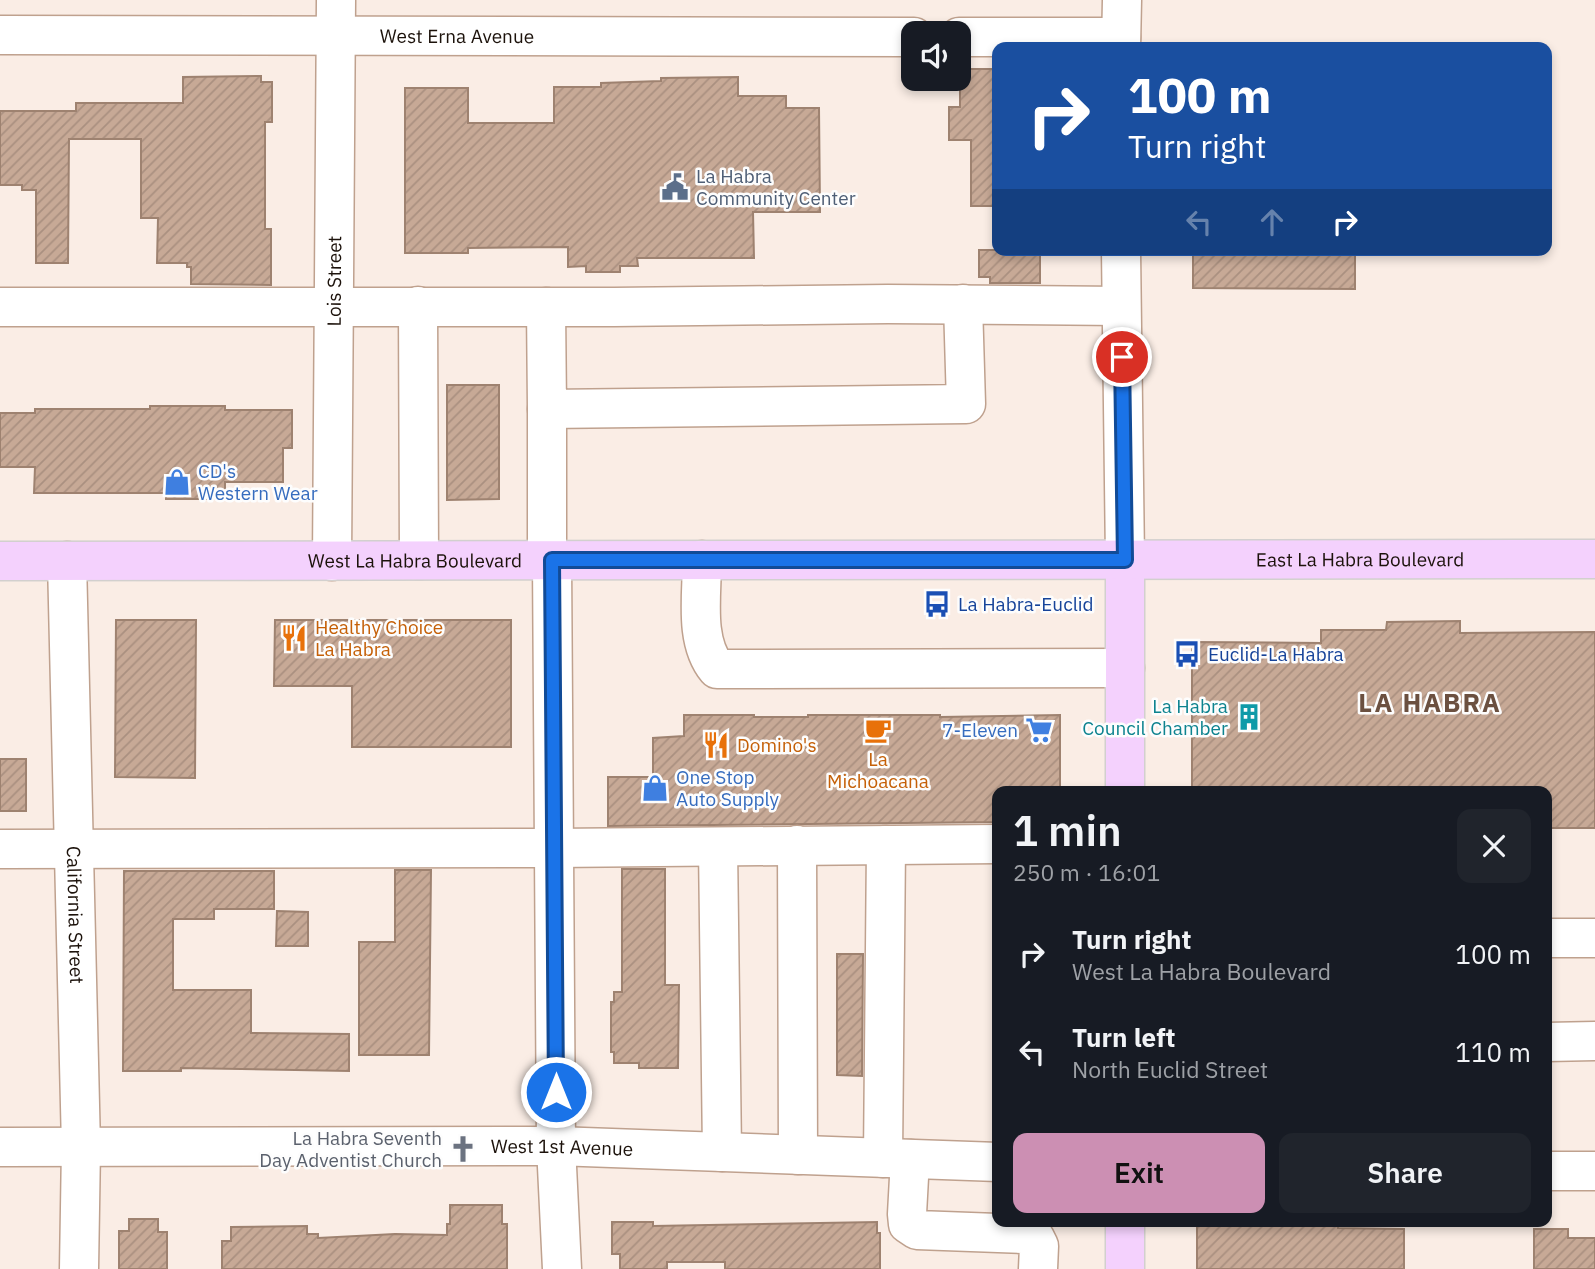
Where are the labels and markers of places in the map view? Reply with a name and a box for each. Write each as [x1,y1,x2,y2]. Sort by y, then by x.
place label: La Habra Community Center [696,164,856,210]
public building icon: La Habra Community Center [660,172,690,202]
pin [1092,327,1152,387]
place label: CD's Western Wear [198,459,318,505]
shop icon: CD's Western Wear [162,467,192,497]
bus stop icon: La Habra-Euclid [922,589,952,619]
place label: La Habra-Euclid [958,592,1094,616]
place label: Healthy Choice La Habra [315,615,443,661]
restaurant icon: Healthy Choice La Habra [279,623,309,653]
bus stop icon: Euclid-La Habra [1172,639,1202,669]
place label: Euclid-La Habra [1208,642,1344,666]
place label: La Habra Council Chamber [1082,694,1228,740]
building icon: La Habra Council Chamber [1234,702,1264,732]
cafe icon: La Michoacana [863,715,893,745]
supermarket icon: 7-Eleven [1024,715,1054,745]
place label: 7-Eleven [942,718,1018,742]
restaurant icon: Domino's [701,730,731,760]
place label: Domino's [737,733,817,757]
place label: La Michoacana [827,747,929,793]
place label: One Stop Auto Supply [676,765,780,811]
shop icon: One Stop Auto Supply [640,773,670,803]
place label: La Habra Seventh Day Adventist Church [259,1126,442,1172]
church icon: La Habra Seventh Day Adventist Church [448,1134,478,1164]

